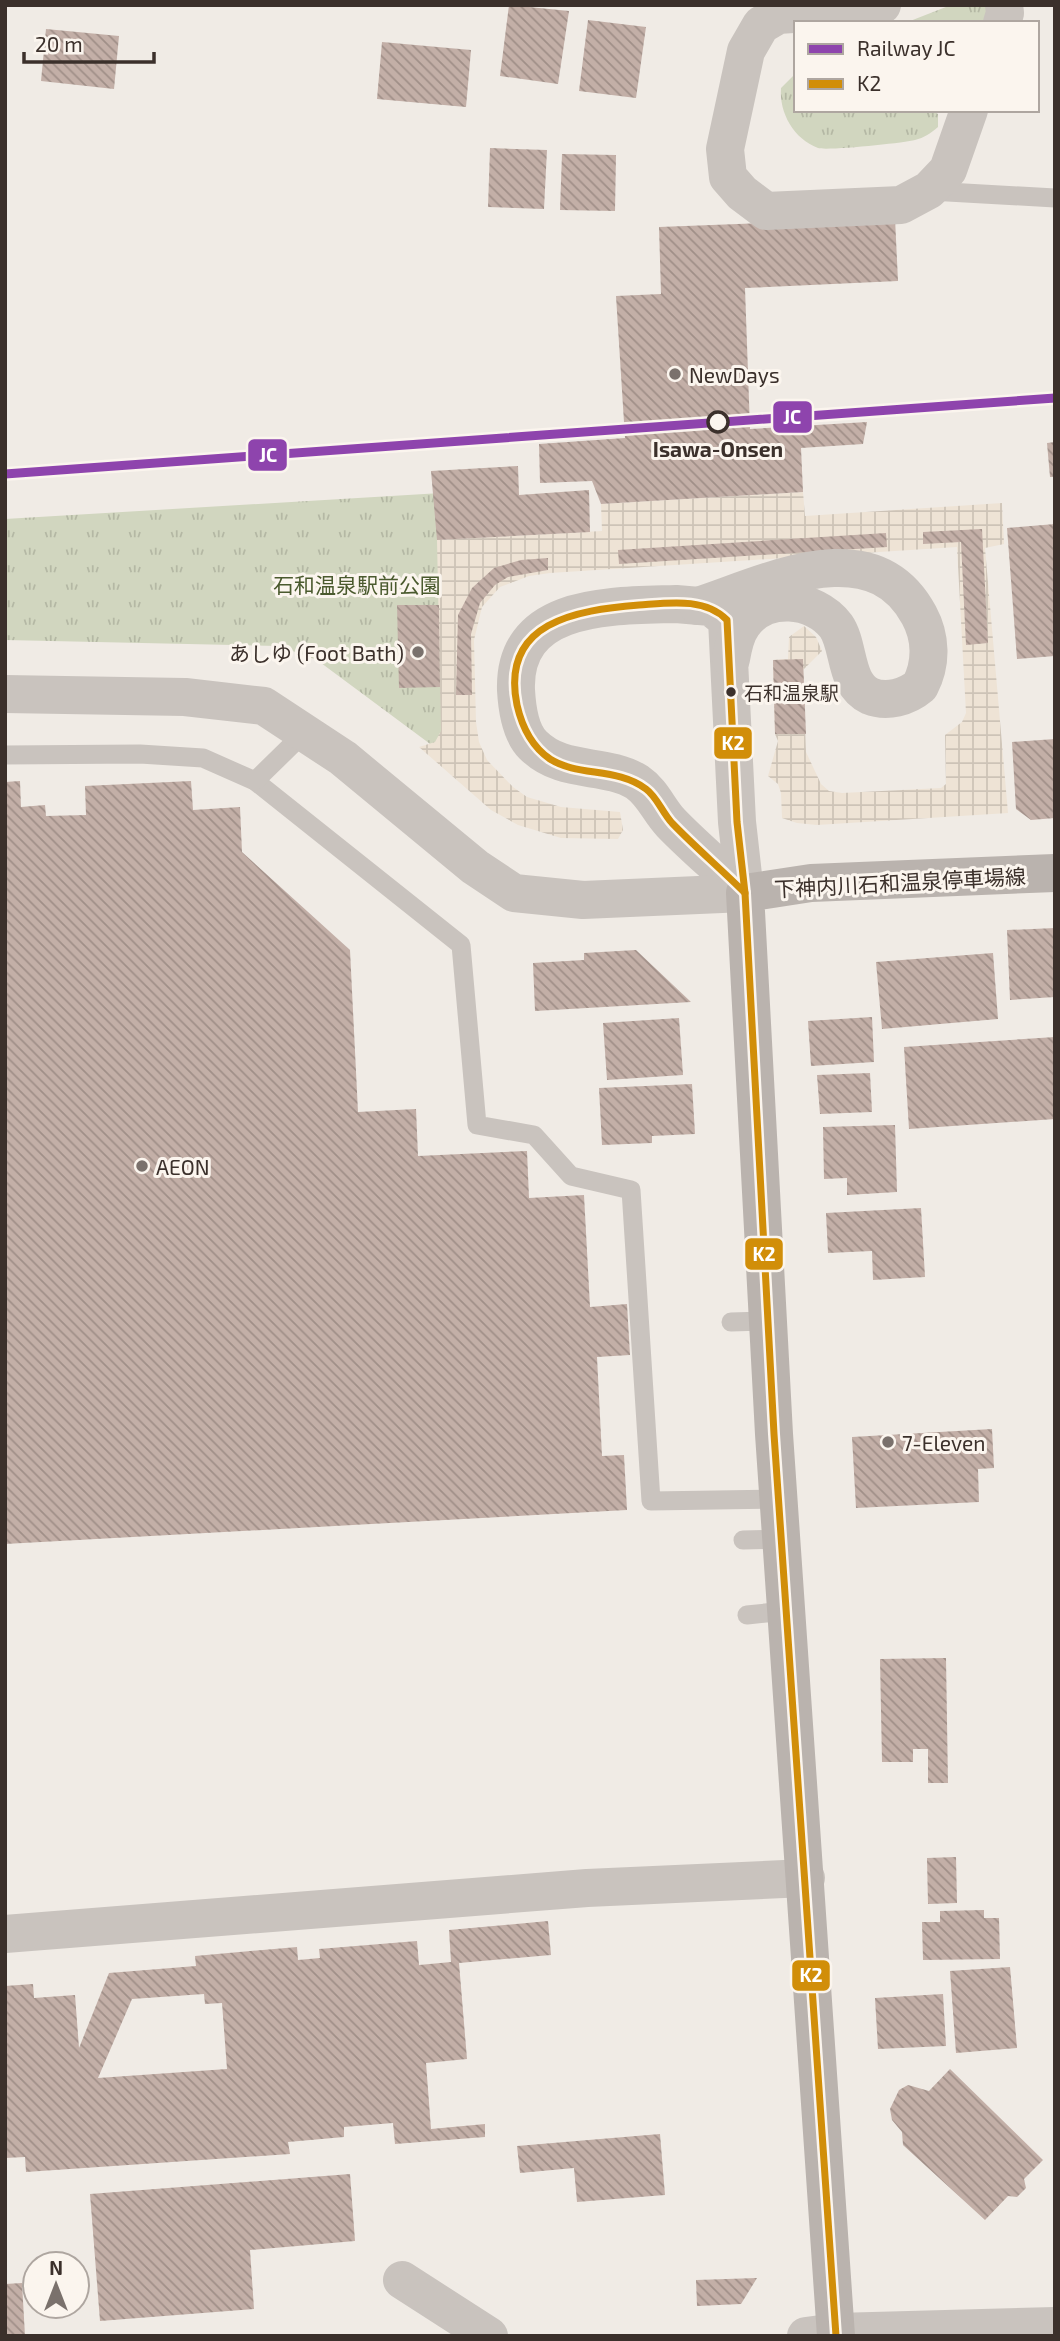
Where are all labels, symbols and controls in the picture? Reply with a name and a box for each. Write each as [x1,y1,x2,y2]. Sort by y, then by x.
scale bar [24,21,154,65]
legend [794,21,1039,112]
text: 20 m [35,31,83,56]
text: Railway JC [857,35,955,60]
text: K2 [857,70,881,95]
place label: NewDays [689,362,780,387]
marker: NewDays [667,366,683,382]
line badge: JC [772,400,813,434]
text: JC [783,405,801,428]
marker: Isawa-Onsen [707,411,729,433]
place label: Isawa-Onsen [653,436,783,461]
line badge: JC [247,438,288,472]
text: JC [259,443,277,466]
park label: 石和温泉駅前公園 [273,572,441,597]
place label: あしゆ (Foot Bath) [229,640,404,665]
marker: あしゆ (Foot Bath) [410,644,426,660]
place label: 石和温泉駅 [744,681,839,704]
marker: 石和温泉駅 [724,685,738,699]
line badge: K2 [713,726,753,760]
text: K2 [721,731,745,754]
street label: 下神内川石和温泉停車場線 [774,863,1026,901]
place label: AEON [156,1154,210,1179]
marker: AEON [134,1158,150,1174]
line badge: K2 [744,1237,784,1271]
text: K2 [752,1242,776,1265]
place label: 7-Eleven [902,1430,985,1455]
marker: 7-Eleven [880,1434,896,1450]
line badge: K2 [791,1959,831,1992]
text: K2 [799,1963,823,1986]
north arrow [21,2250,91,2320]
text: N [49,2256,63,2279]

